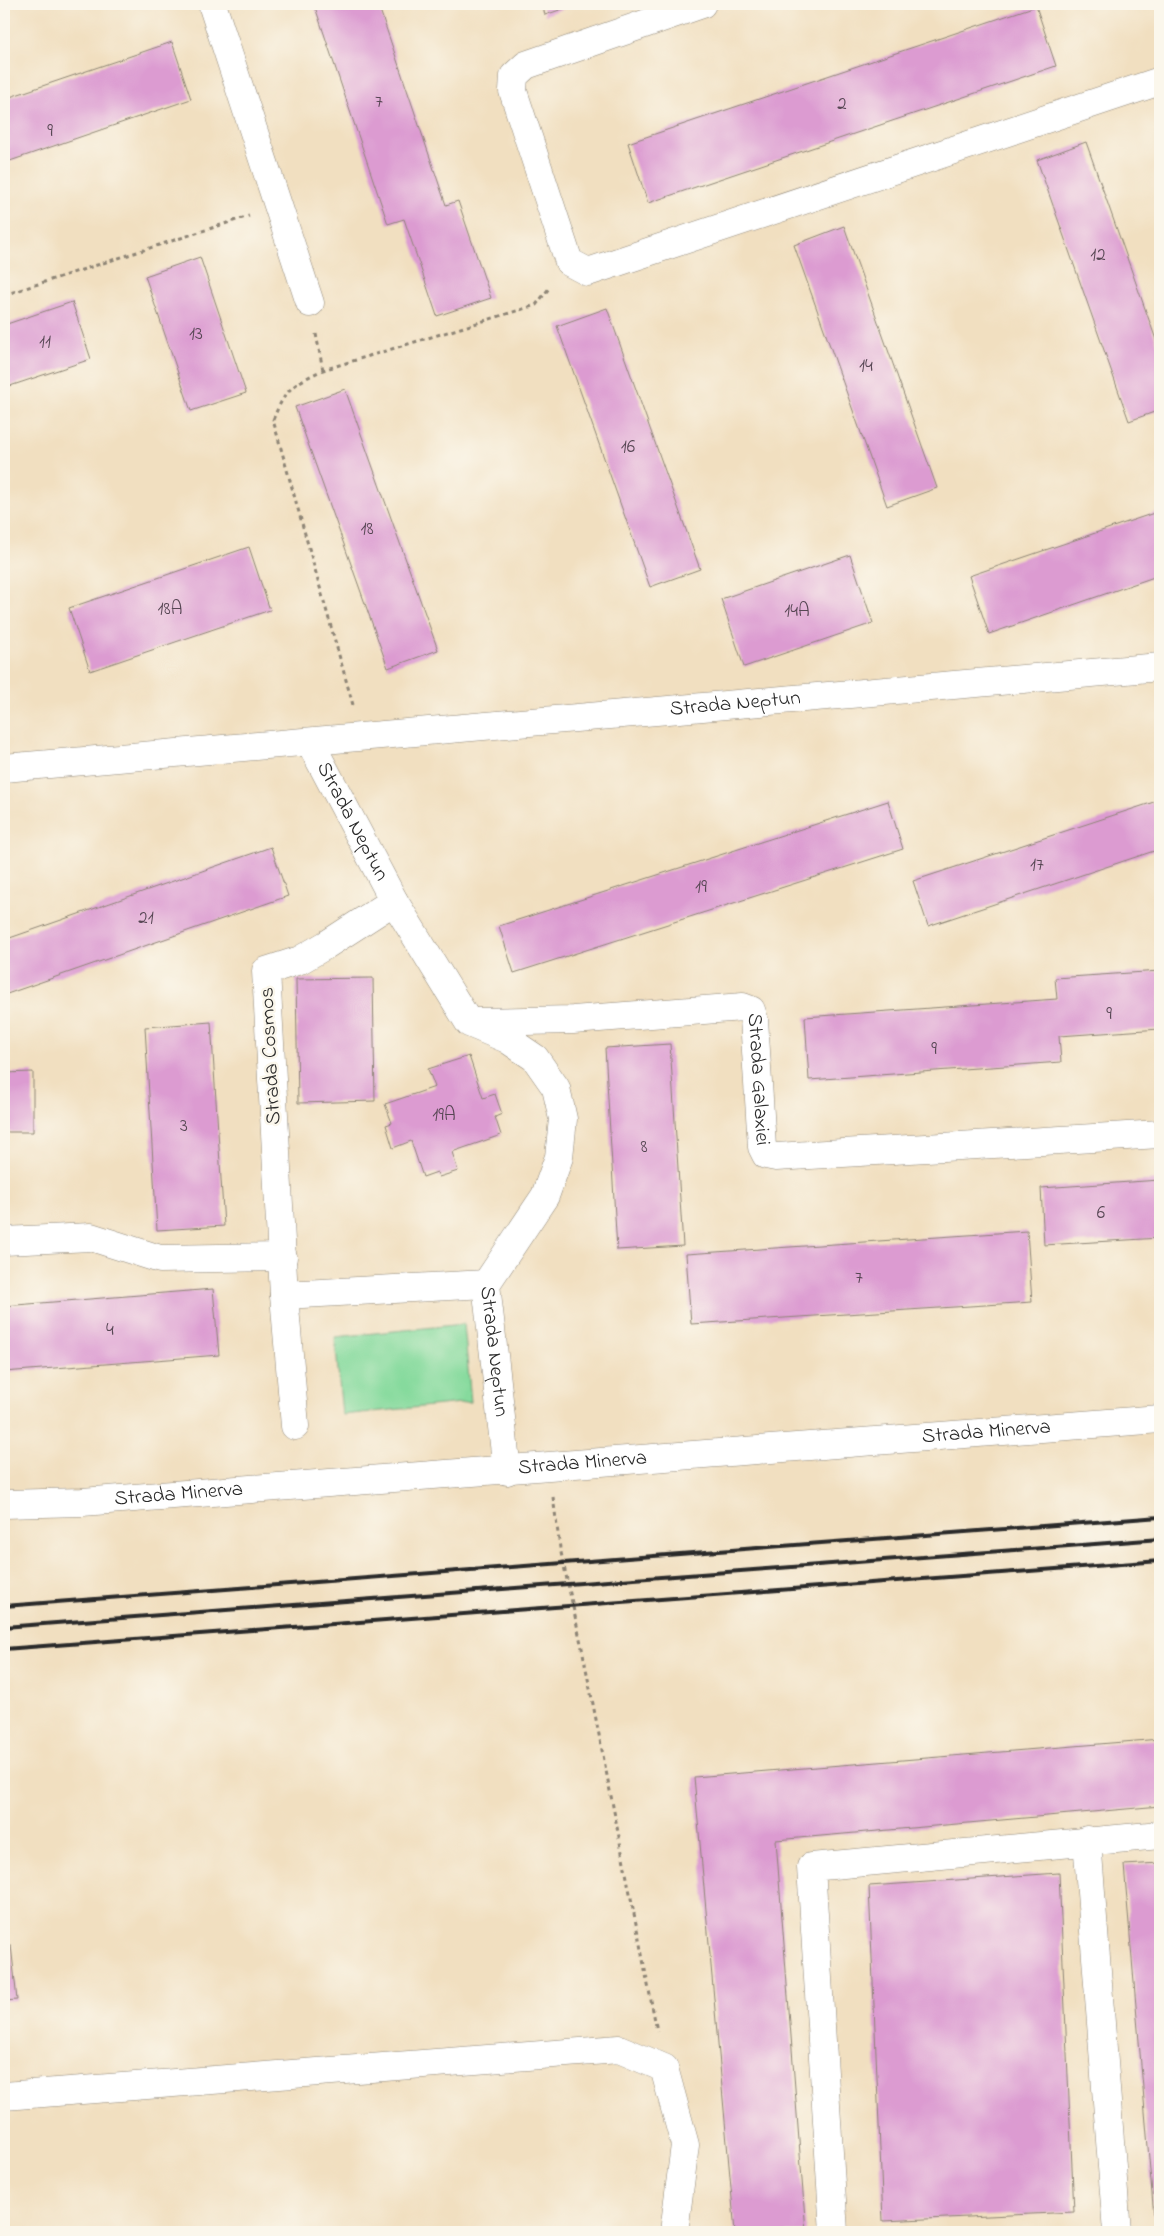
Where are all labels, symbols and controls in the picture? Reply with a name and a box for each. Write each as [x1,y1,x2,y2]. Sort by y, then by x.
house number: 7 [375,89,383,116]
house number: 2 [837,91,847,118]
house number: 9 [47,118,53,145]
house number: 12 [1090,242,1106,269]
house number: 13 [189,321,203,348]
house number: 11 [39,329,51,356]
house number: 14 [859,353,873,380]
house number: 16 [621,434,635,461]
house number: 18 [360,516,374,543]
house number: 18A [158,596,182,623]
house number: 14A [784,598,810,625]
street label: Strada Neptun [669,683,802,725]
street label: Strada Neptun [308,757,396,887]
house number: 17 [1030,852,1044,879]
house number: 19 [695,874,707,901]
house number: 21 [138,905,154,932]
street label: Strada Cosmos [252,986,290,1126]
house number: 9 [1106,1001,1112,1028]
street label: Strada Galaxiei [739,1012,777,1146]
house number: 9 [931,1036,937,1063]
house number: 19A [432,1102,456,1129]
house number: 3 [180,1113,188,1140]
house number: 8 [640,1134,648,1161]
house number: 6 [1097,1200,1105,1227]
house number: 7 [855,1265,863,1292]
street label: Strada Neptun [471,1285,516,1418]
house number: 4 [106,1317,114,1344]
street label: Strada Minerva [921,1412,1052,1452]
street label: Strada Minerva [517,1444,648,1483]
street label: Strada Minerva [113,1475,244,1514]

